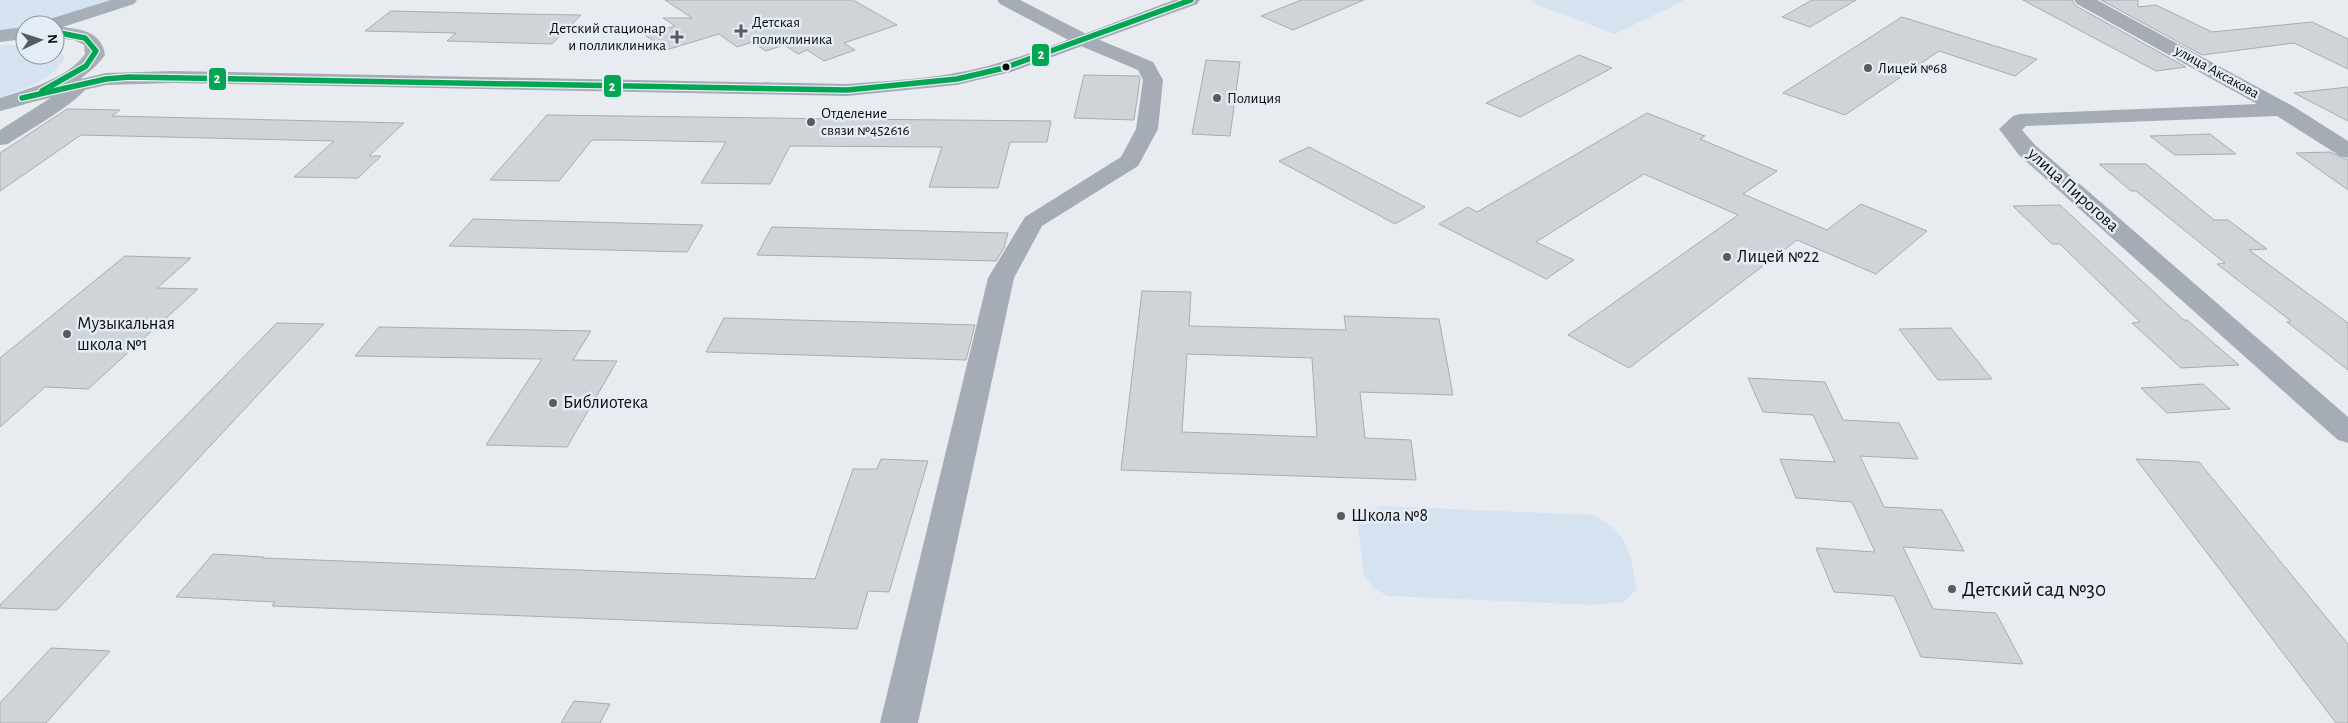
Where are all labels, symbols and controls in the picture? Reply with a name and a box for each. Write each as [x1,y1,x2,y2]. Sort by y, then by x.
north arrow [15,15,65,65]
place label: Детская поликлиника [752,15,832,47]
place label: Детский стационар и полликлиника [549,21,666,53]
marker: Детская поликлиника [734,24,748,38]
marker: Детский стационар и полликлиника [670,30,684,44]
text: N [45,34,59,45]
street label: улица Аксакова [2172,42,2262,101]
line badge: 2 [1031,43,1050,67]
text: 2 [1038,48,1045,62]
place label: Лицей №68 [1878,61,1947,76]
unlabelled marker [1001,62,1011,72]
marker: Лицей №68 [1862,62,1874,74]
line badge: 2 [208,67,227,91]
text: 2 [214,72,221,86]
line badge: 2 [603,74,622,98]
text: 2 [609,80,616,94]
place label: Полиция [1227,91,1281,106]
marker: Полиция [1211,92,1223,104]
place label: Отделение связи №452616 [821,106,910,138]
marker: Отделение связи №452616 [805,116,817,128]
street label: улица Пирогова [2023,144,2122,235]
place label: Лицей №22 [1737,248,1820,266]
marker: Лицей №22 [1721,251,1733,263]
place label: Музыкальная школа №1 [77,315,175,354]
marker: Музыкальная школа №1 [61,328,73,340]
place label: Библиотека [563,393,648,412]
marker: Библиотека [547,397,559,409]
place label: Школа №8 [1351,507,1428,525]
marker: Школа №8 [1335,510,1347,522]
place label: Детский сад №30 [1962,579,2106,600]
marker: Детский сад №30 [1946,583,1958,595]

